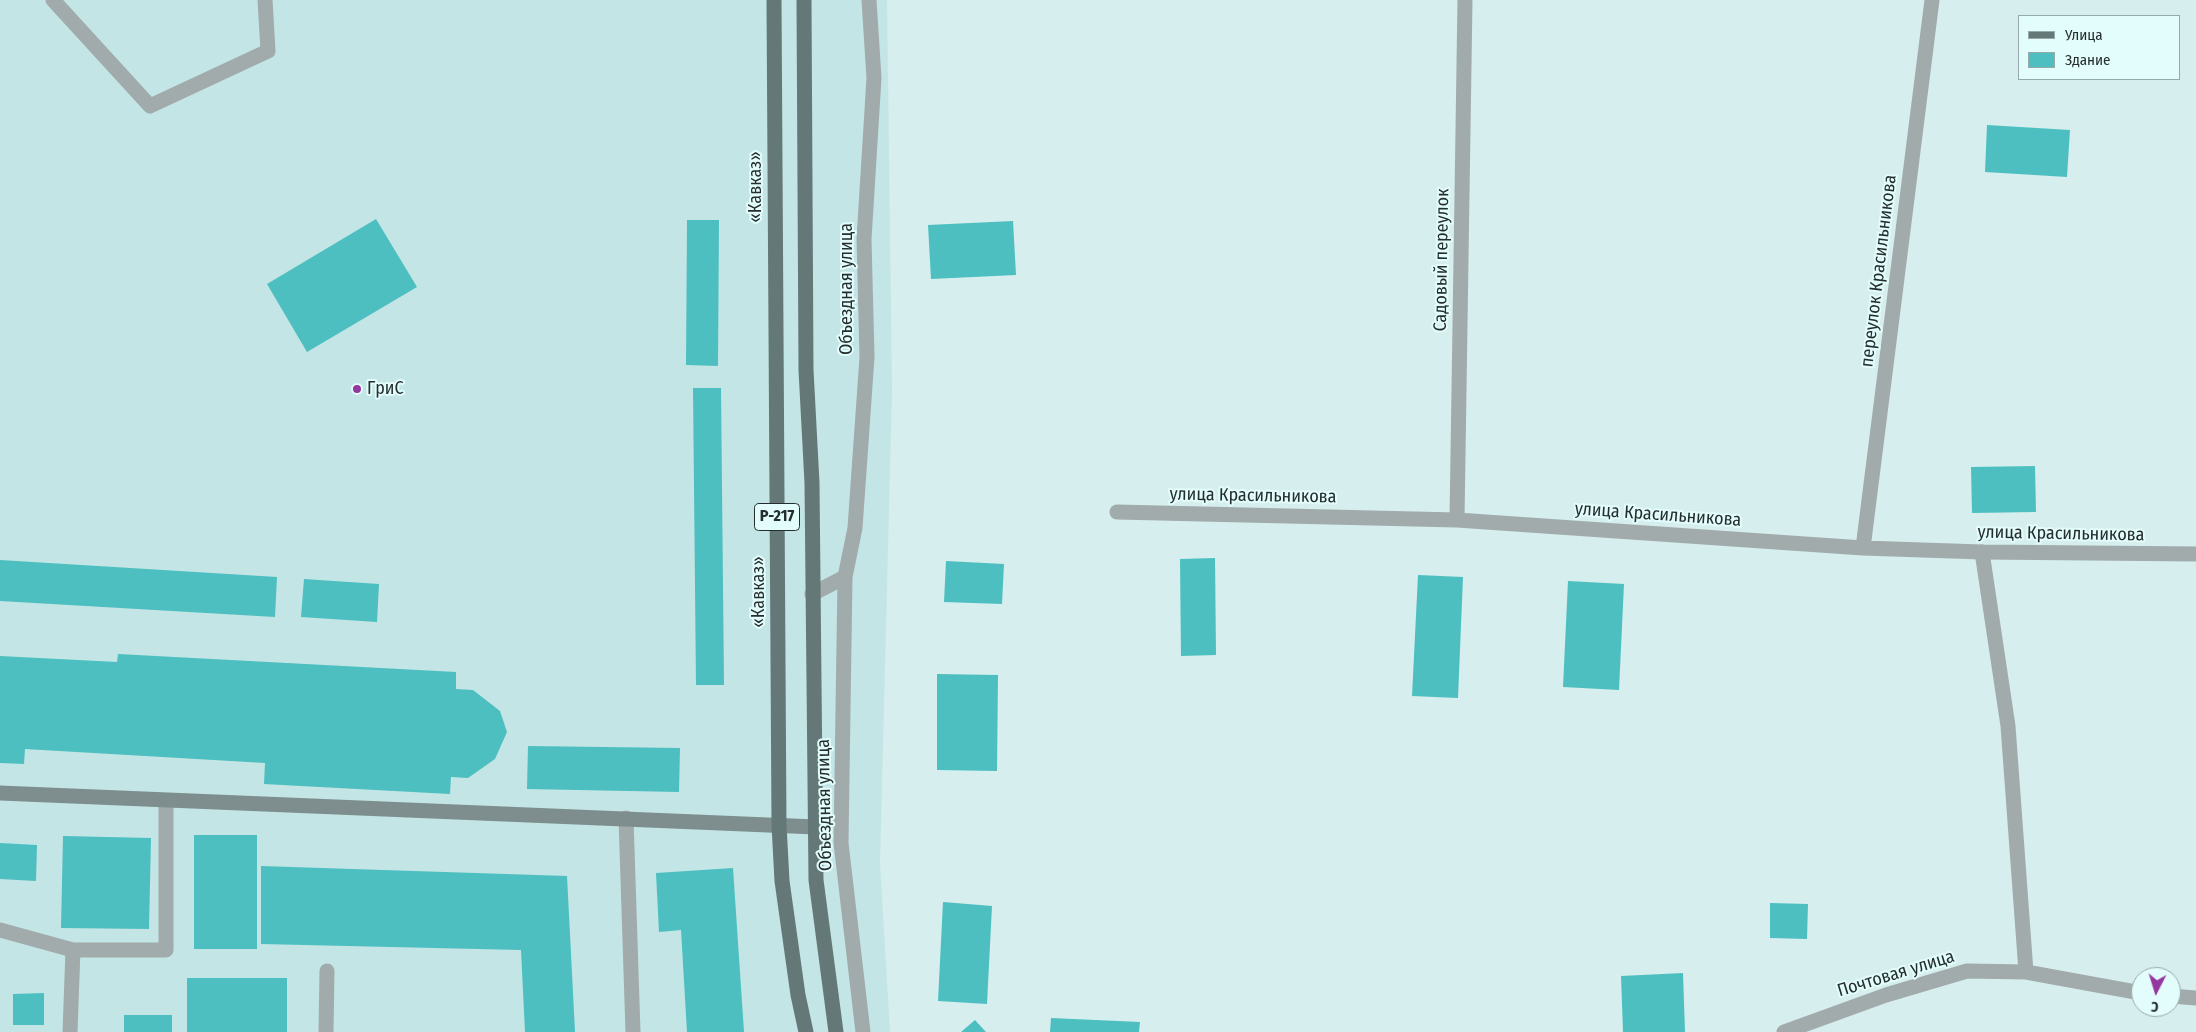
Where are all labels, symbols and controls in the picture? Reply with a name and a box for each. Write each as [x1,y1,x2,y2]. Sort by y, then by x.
legend [2018,15,2181,80]
text: Улица [2065,26,2103,44]
text: Здание [2065,51,2111,69]
street label: «Кавказ» [745,151,767,223]
street label: переулок Красильникова [1856,174,1902,368]
street label: Садовый переулок [1430,188,1454,332]
street label: Объездная улица [836,223,858,355]
place label: ГриС [367,378,404,400]
marker: ГриС [351,383,363,395]
street label: улица Красильникова [1169,484,1337,508]
street label: улица Красильникова [1574,498,1742,532]
road number: Р-217 [754,504,800,530]
street label: улица Красильникова [1977,522,2145,546]
street label: «Кавказ» [748,556,770,628]
street label: Объездная улица [813,739,837,871]
street label: Почтовая улица [1835,946,1957,1002]
north arrow [2131,967,2181,1017]
text: С [2150,998,2159,1015]

